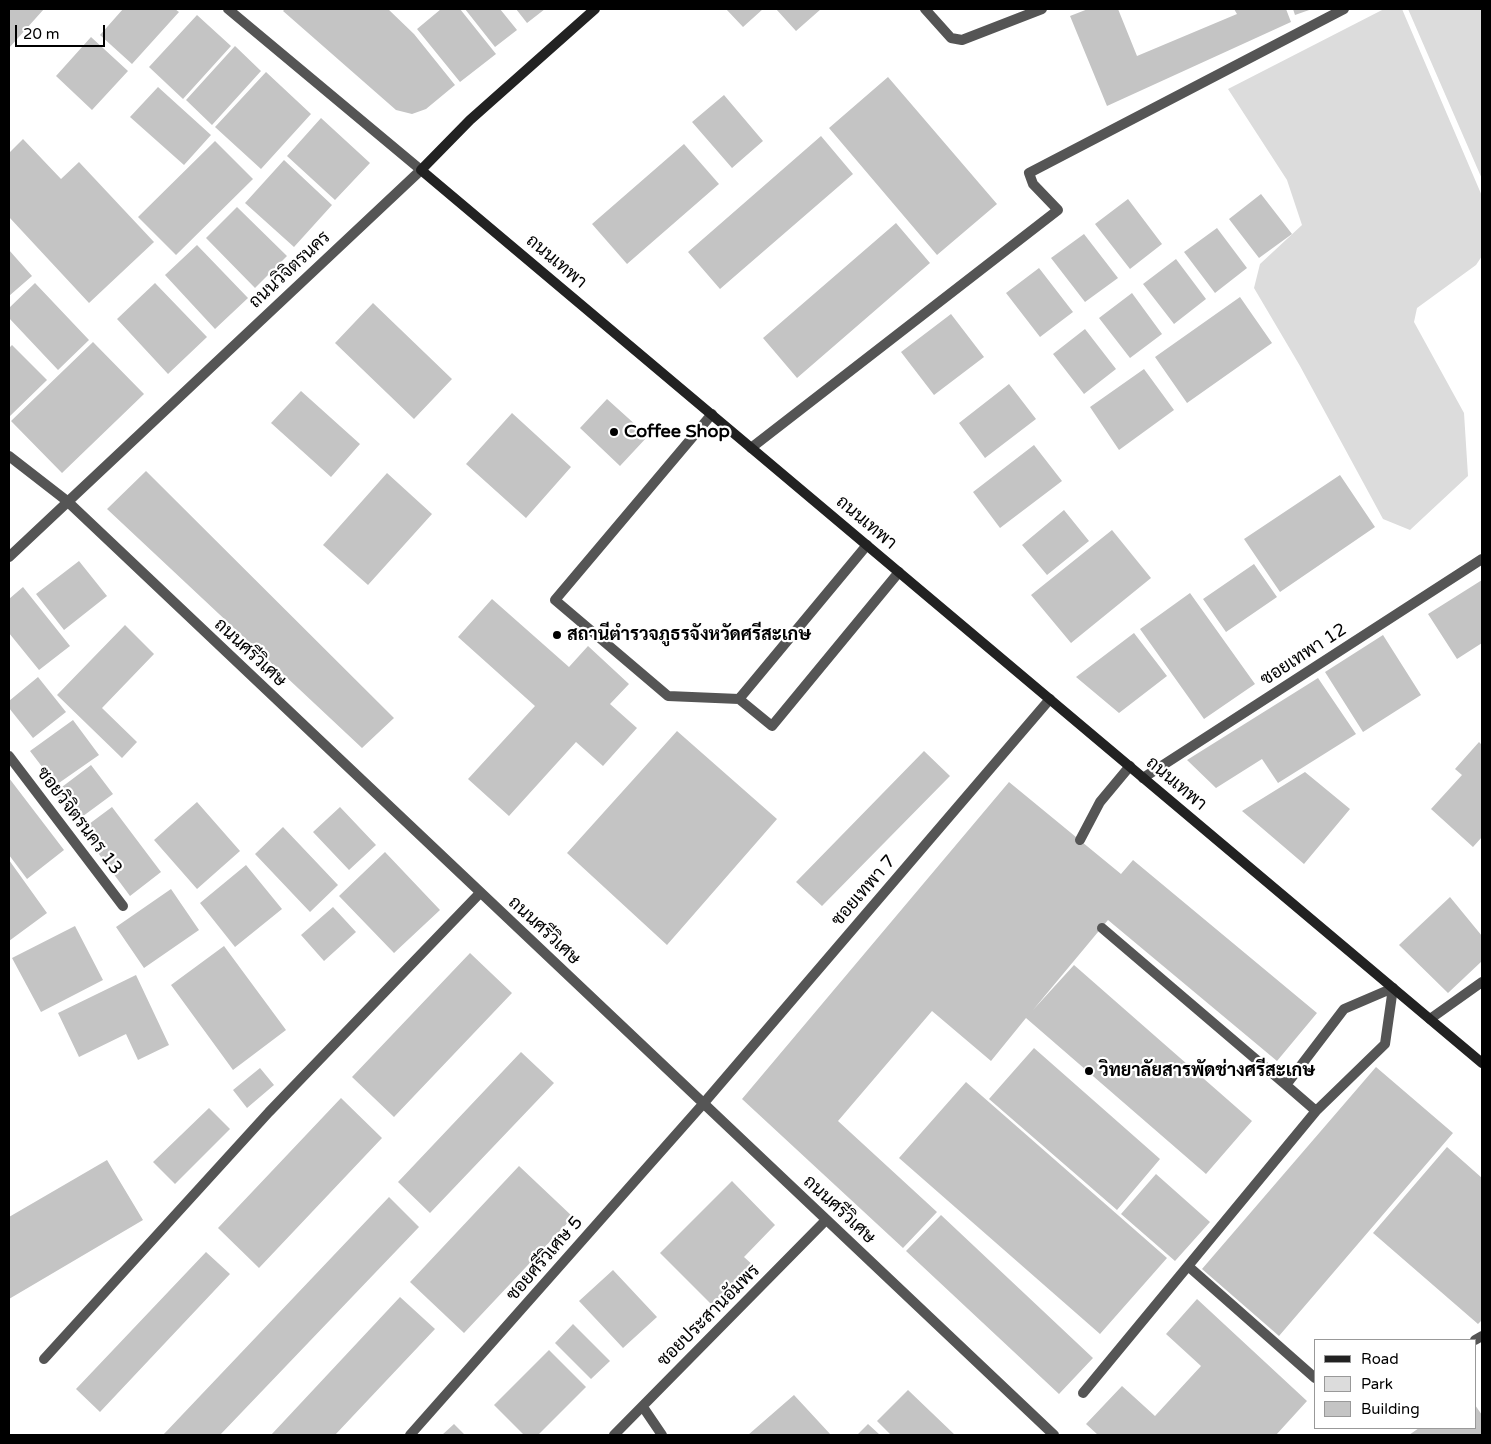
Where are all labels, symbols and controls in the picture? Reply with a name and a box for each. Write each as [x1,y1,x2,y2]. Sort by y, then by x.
scale bar [18,15,108,47]
text: 20 m [23,25,60,43]
street label: ถนนวิจิตรนคร [245,227,335,313]
street label: ถนนเทพา [521,230,591,294]
place label: Coffee Shop [624,421,730,443]
marker: Coffee Shop [608,426,620,438]
street label: ถนนเทพา [831,491,901,555]
street label: ถนนศรีวิเศษ [209,614,291,692]
street label: ซอยเทพา 12 [1257,619,1351,691]
place label: สถานีตำรวจภูธรจังหวัดศรีสะเกษ [567,624,811,646]
marker: สถานีตำรวจภูธรจังหวัดศรีสะเกษ [551,629,563,641]
street label: ถนนเทพา [1141,752,1211,816]
street label: ซอยวิจิตรนคร 13 [32,763,126,879]
street label: ซอยเทพา 7 [827,851,901,931]
street label: ถนนศรีวิเศษ [503,892,585,970]
place label: วิทยาลัยสารพัดช่างศรีสะเกษ [1099,1060,1315,1082]
marker: วิทยาลัยสารพัดช่างศรีสะเกษ [1083,1065,1095,1077]
street label: ถนนศรีวิเศษ [798,1171,880,1249]
street label: ซอยศรีวิเศษ 5 [502,1212,588,1306]
street label: ซอยประสานอัมพร [653,1260,765,1372]
legend [1314,1339,1476,1429]
text: Road [1361,1350,1399,1368]
text: Park [1361,1375,1393,1393]
text: Building [1361,1400,1420,1418]

